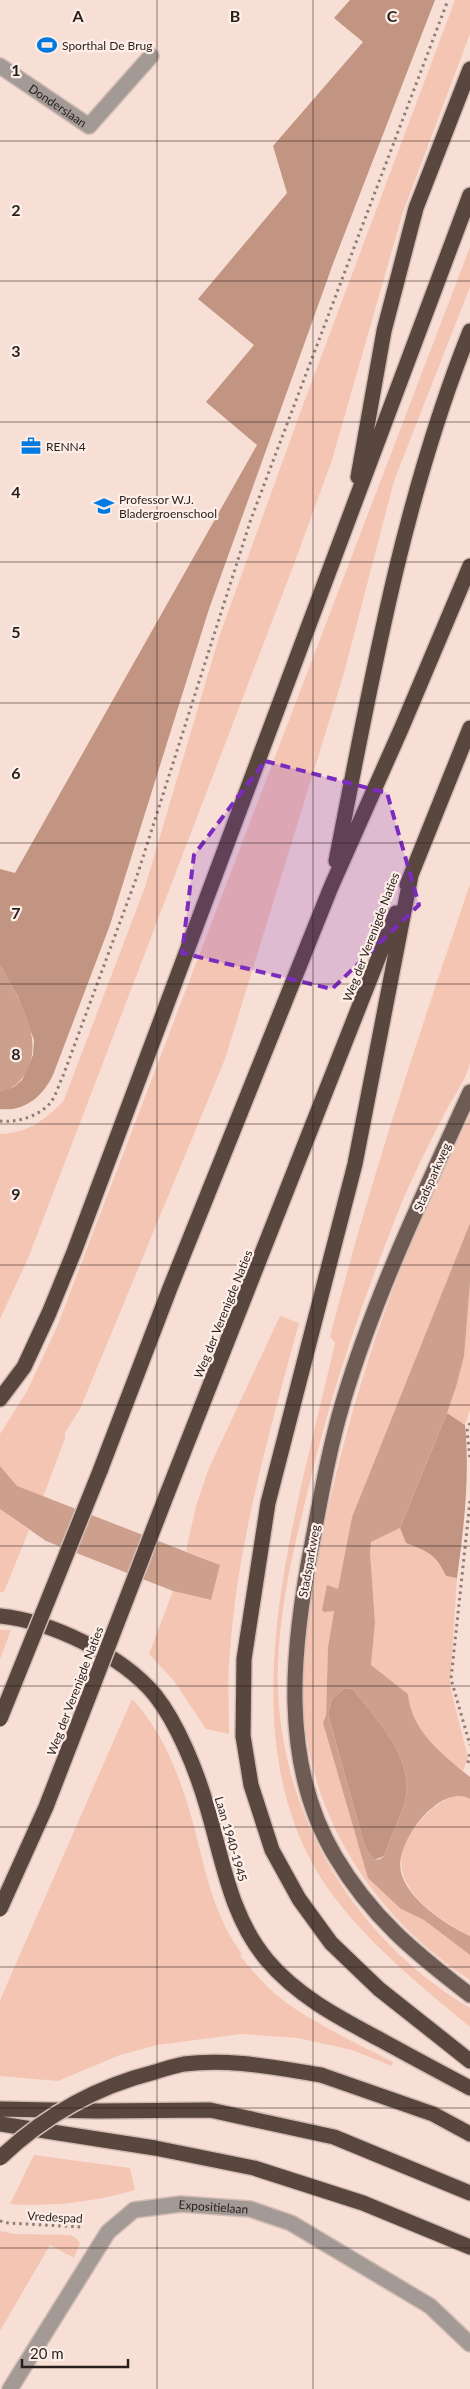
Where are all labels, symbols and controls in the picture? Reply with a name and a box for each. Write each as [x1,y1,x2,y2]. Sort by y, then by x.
text: A [71,6,84,25]
text: B [230,6,240,25]
text: C [387,6,398,25]
sports icon: Sporthal De Brug [36,34,58,56]
place label: Sporthal De Brug [62,38,153,53]
text: 1 [11,60,21,79]
street label: Donderslaan [26,80,90,130]
text: 2 [11,200,21,219]
text: 3 [11,341,21,360]
office icon: RENN4 [20,435,42,457]
place label: RENN4 [46,439,86,454]
text: 4 [11,482,21,501]
place label: Professor W.J. Bladergroenschool [119,492,217,521]
school or university icon: Professor W.J. Bladergroenschool [93,495,115,517]
text: 5 [11,622,21,641]
text: 6 [11,763,21,782]
street label: Weg der Verenigde Naties [339,870,403,1004]
text: 7 [11,903,21,922]
text: 8 [11,1044,21,1063]
street label: Stadsparkweg [410,1140,454,1214]
text: 9 [11,1184,21,1203]
street label: Weg der Verenigde Naties [190,1248,256,1380]
street label: Stadsparkweg [295,1524,323,1598]
street label: Weg der Verenigde Naties [43,1624,107,1758]
street label: Laan 1940-1945 [212,1795,250,1883]
street label: Expositielaan [178,2196,249,2216]
street label: Vredespad [27,2208,83,2226]
scale bar [22,2336,129,2368]
text: 20 m [30,2344,64,2362]

